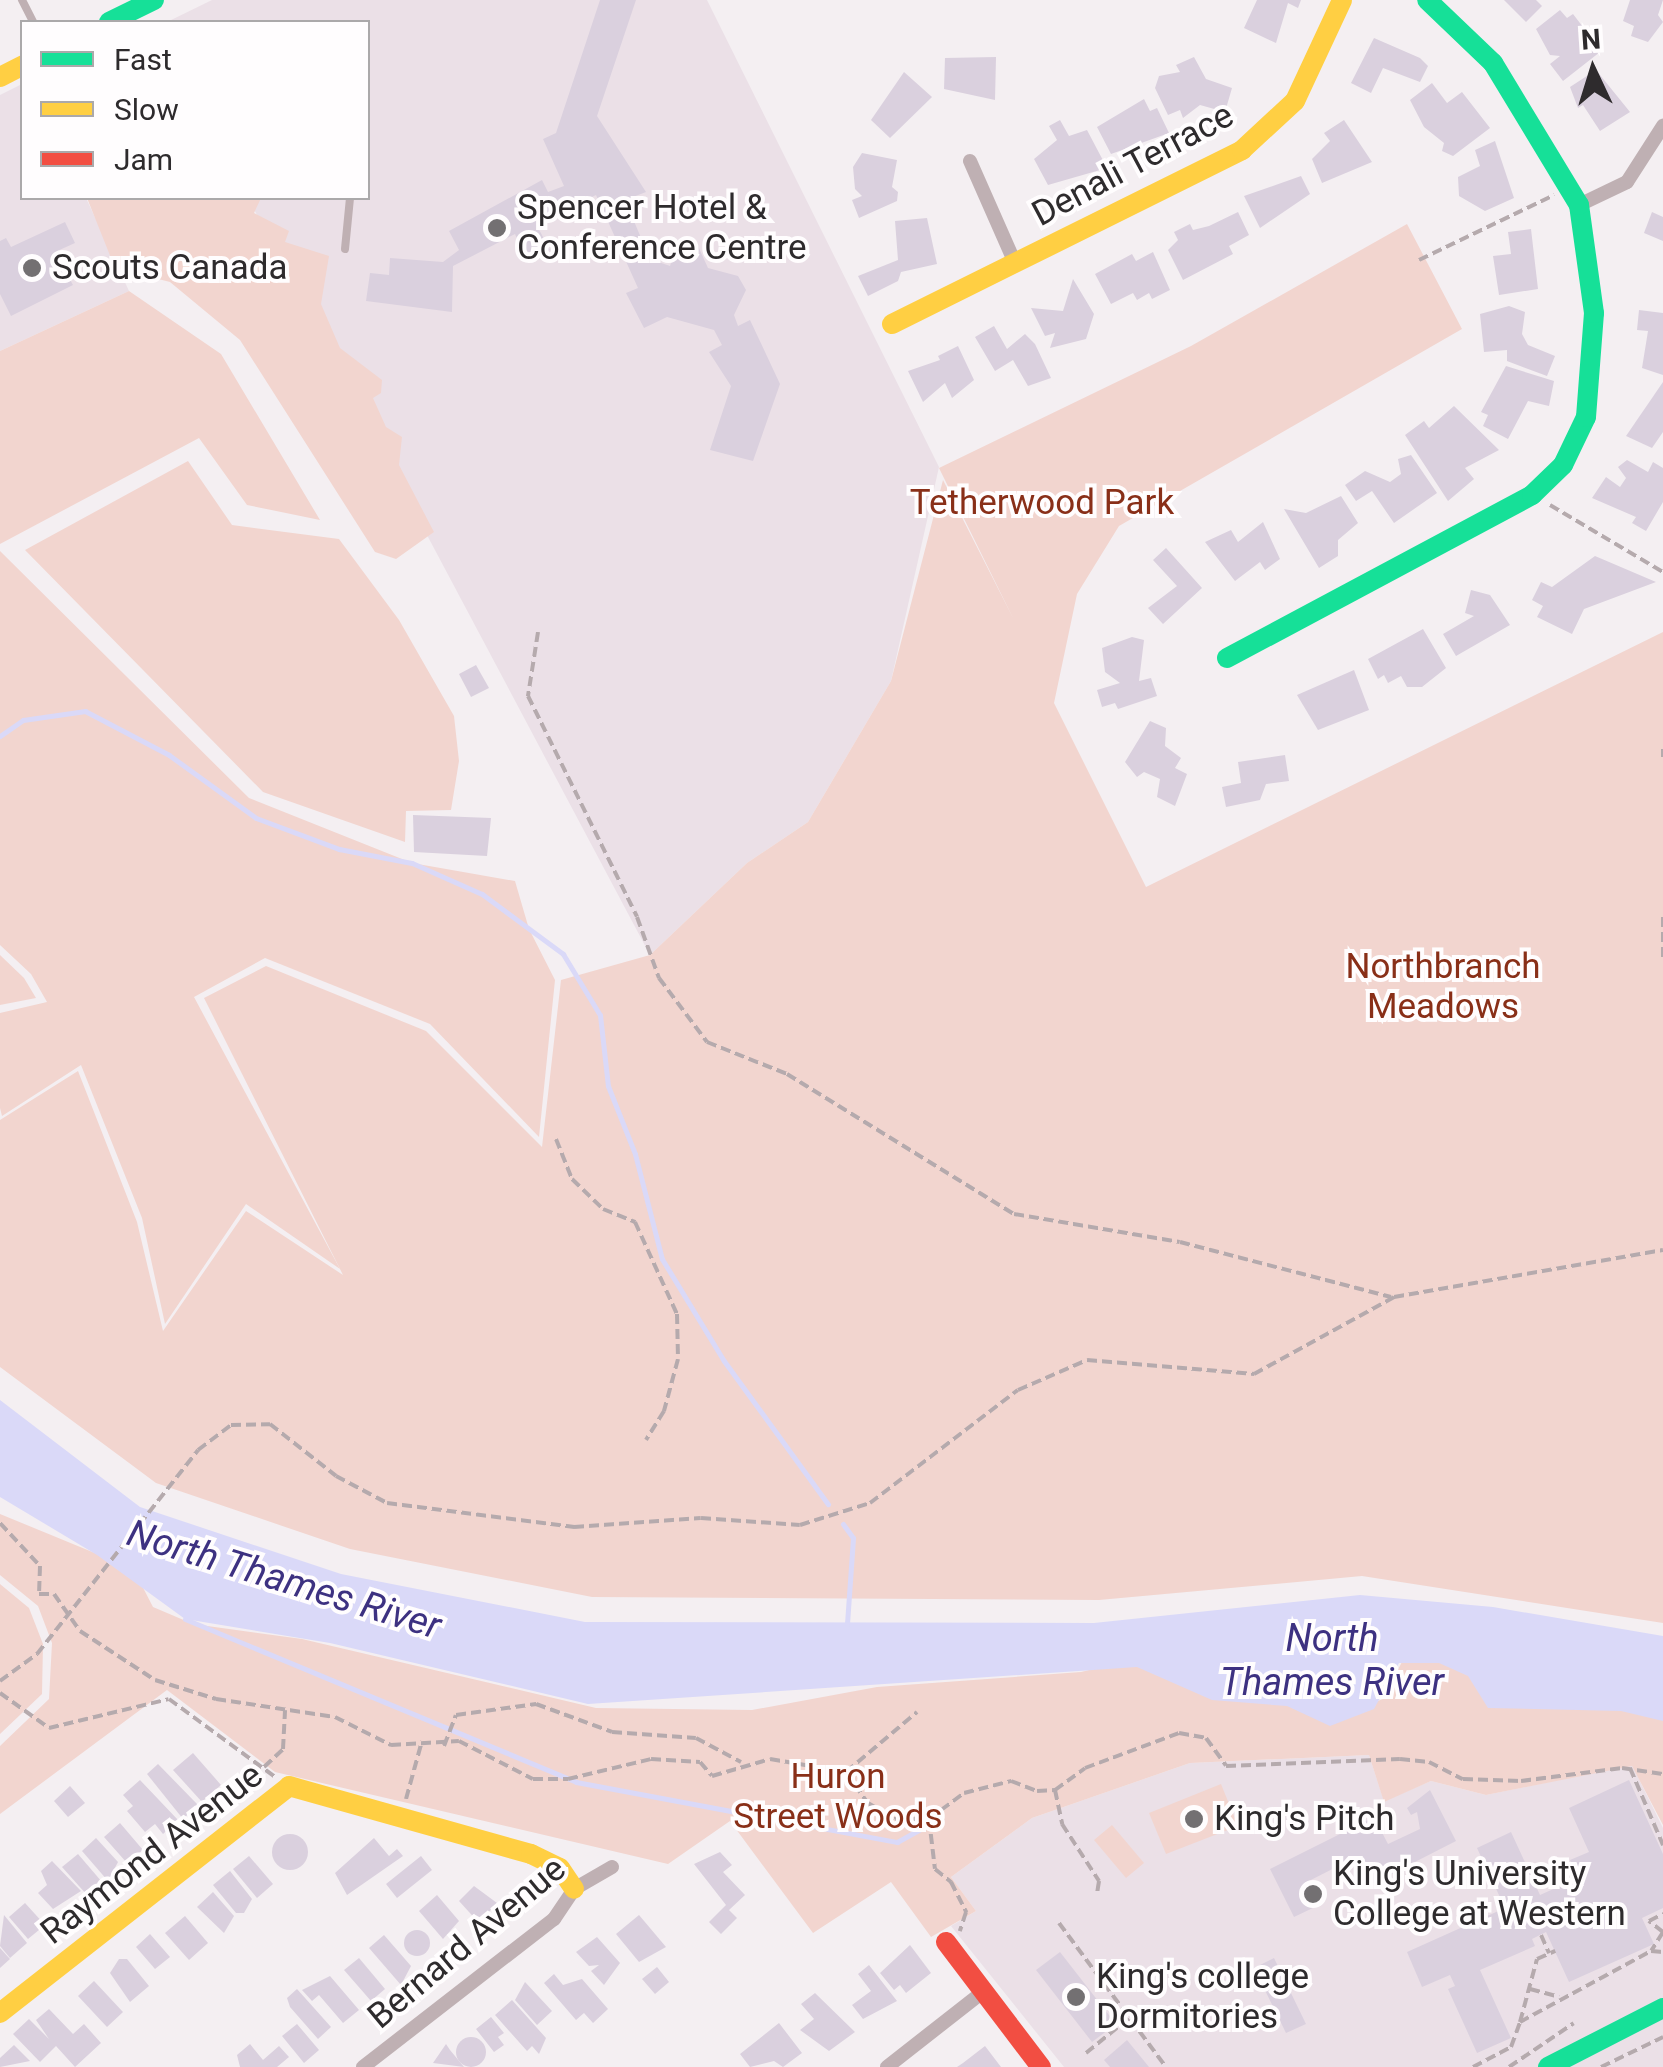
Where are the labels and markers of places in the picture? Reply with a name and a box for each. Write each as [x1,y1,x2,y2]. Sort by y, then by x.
place label: Spencer Hotel & Conference Centre [517,187,807,269]
marker: Spencer Hotel & Conference Centre [486,217,508,239]
place label: Scouts Canada [52,247,288,289]
marker: Scouts Canada [21,257,43,279]
place label: King's Pitch [1214,1798,1395,1840]
marker: King's Pitch [1183,1808,1205,1830]
place label: King's University College at Western [1333,1853,1626,1935]
marker: King's University College at Western [1302,1883,1324,1905]
place label: King's college Dormitories [1096,1956,1309,2038]
marker: King's college Dormitories [1065,1986,1087,2008]

